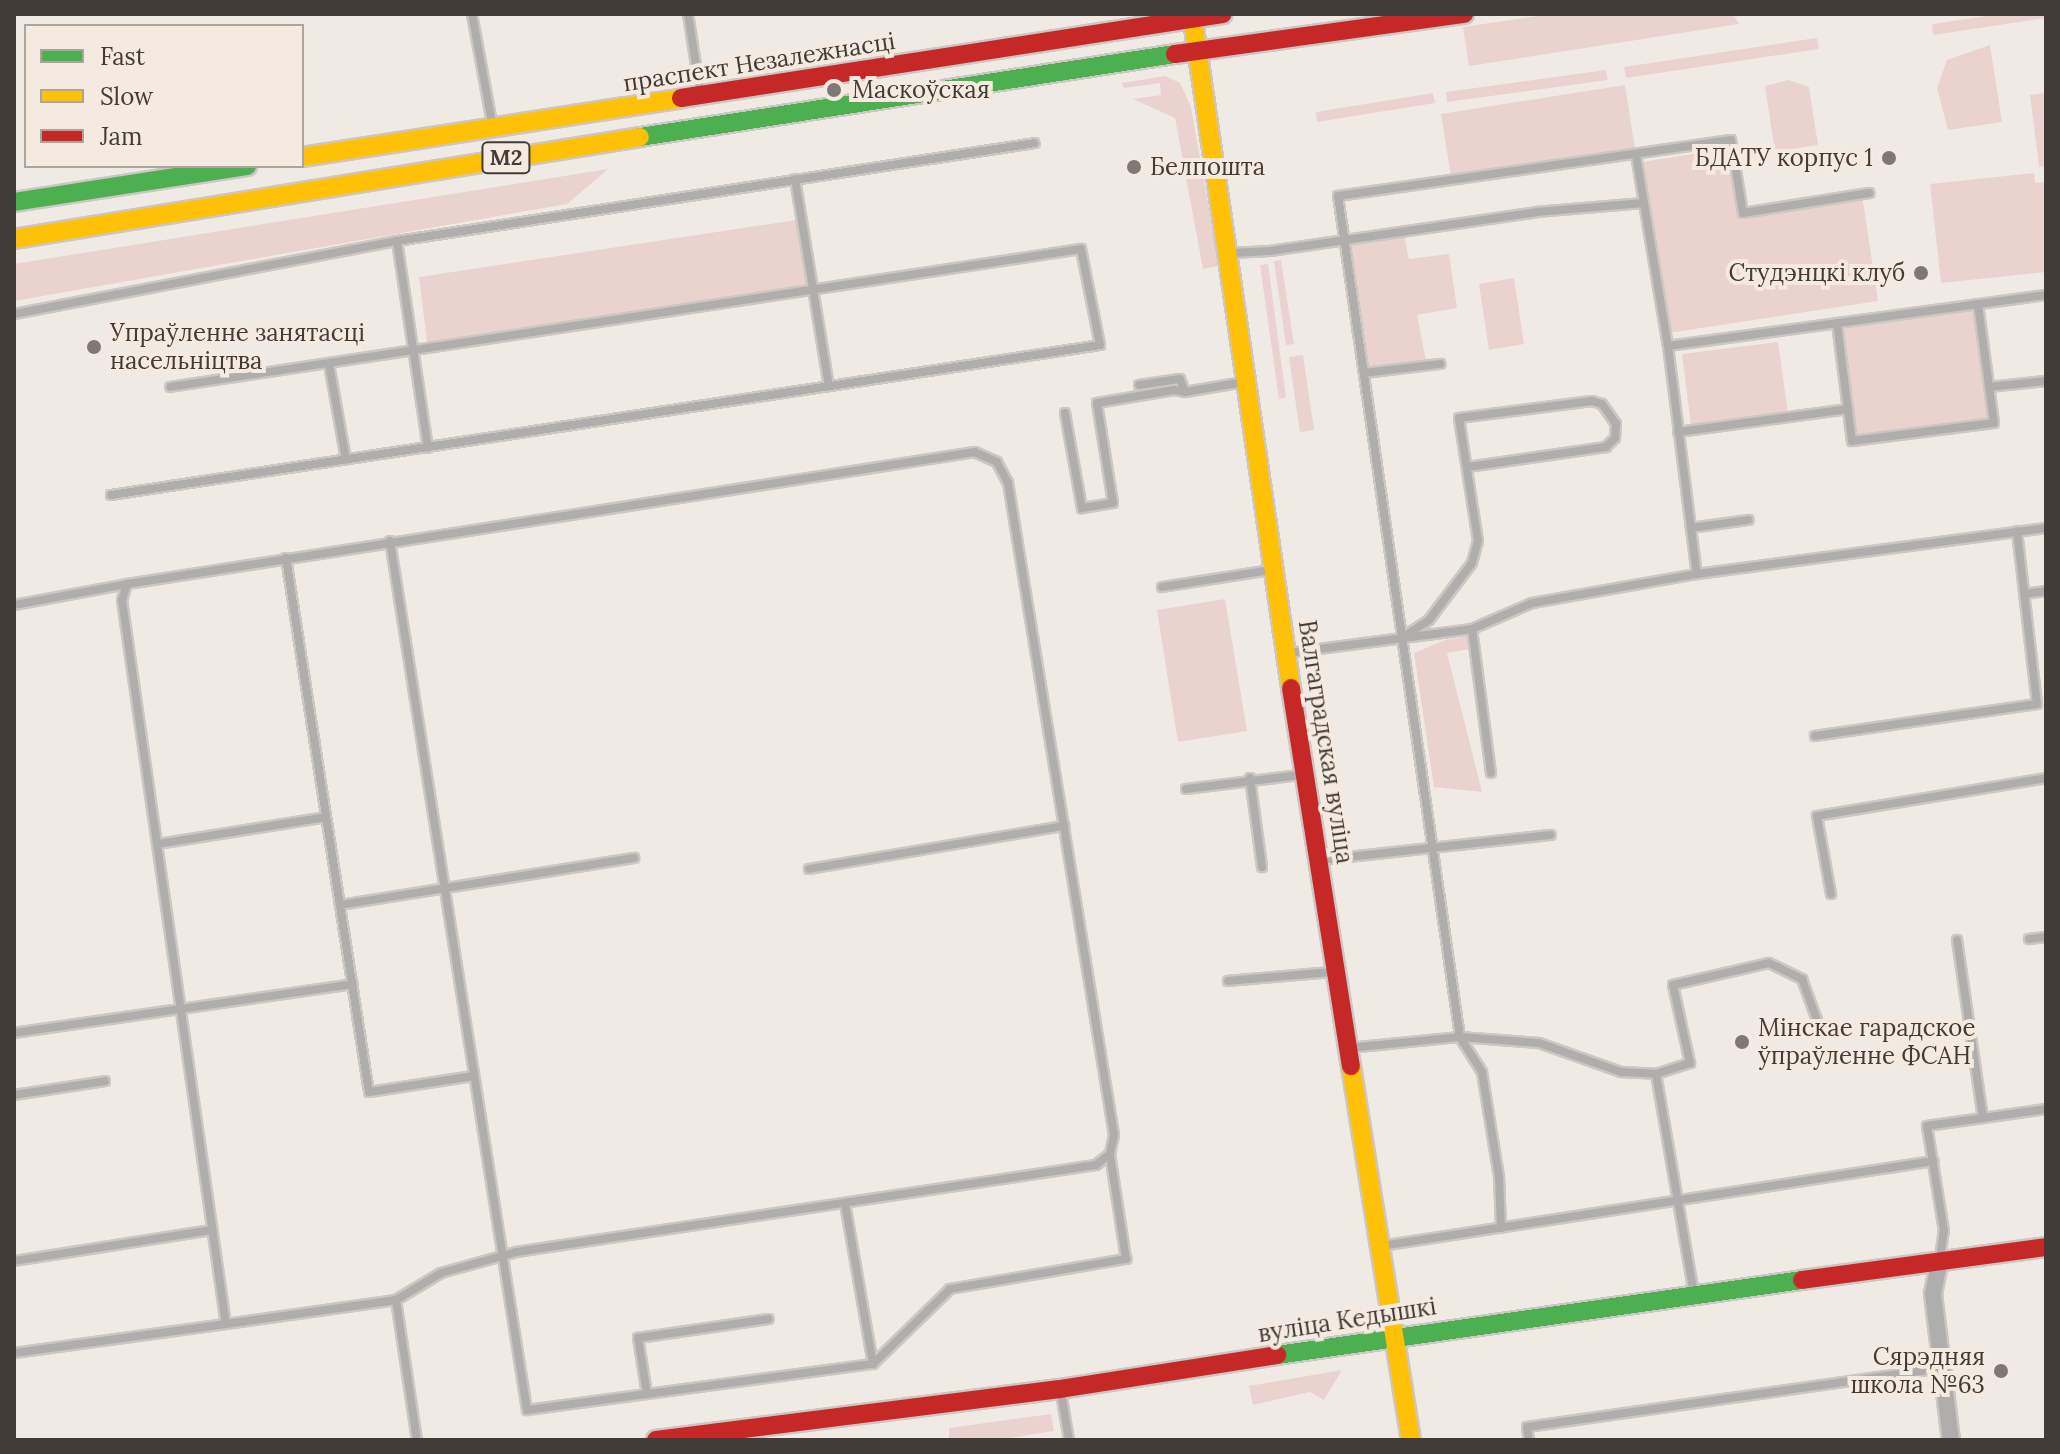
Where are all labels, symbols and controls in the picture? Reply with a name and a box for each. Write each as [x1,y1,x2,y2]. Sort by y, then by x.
legend [24,24,304,168]
street label: праспект Незалежнасці [621,26,897,98]
text: Fast [100,41,145,72]
place label: Маскоўская [852,76,990,104]
marker: Маскоўская [823,79,845,101]
text: Slow [100,81,153,112]
text: Jam [100,121,142,152]
road number: М2 [480,140,532,176]
place label: БДАТУ корпус 1 [1695,144,1873,172]
marker: БДАТУ корпус 1 [1880,149,1898,167]
place label: Белпошта [1150,153,1265,181]
marker: Белпошта [1125,158,1143,176]
place label: Студэнцкі клуб [1728,259,1905,287]
marker: Студэнцкі клуб [1912,264,1930,282]
place label: Упраўленне занятасці насельніцтва [110,319,365,375]
marker: Упраўленне занятасці насельніцтва [85,338,103,356]
street label: Валгаградская вуліца [1293,618,1359,866]
place label: Мінскае гарадское ўпраўленне ФСАН [1758,1014,1975,1070]
marker: Мінскае гарадское ўпраўленне ФСАН [1733,1033,1751,1051]
street label: вуліца Кедышкі [1256,1292,1438,1348]
place label: Сярэдняя школа №63 [1850,1343,1985,1399]
marker: Сярэдняя школа №63 [1992,1362,2010,1380]

